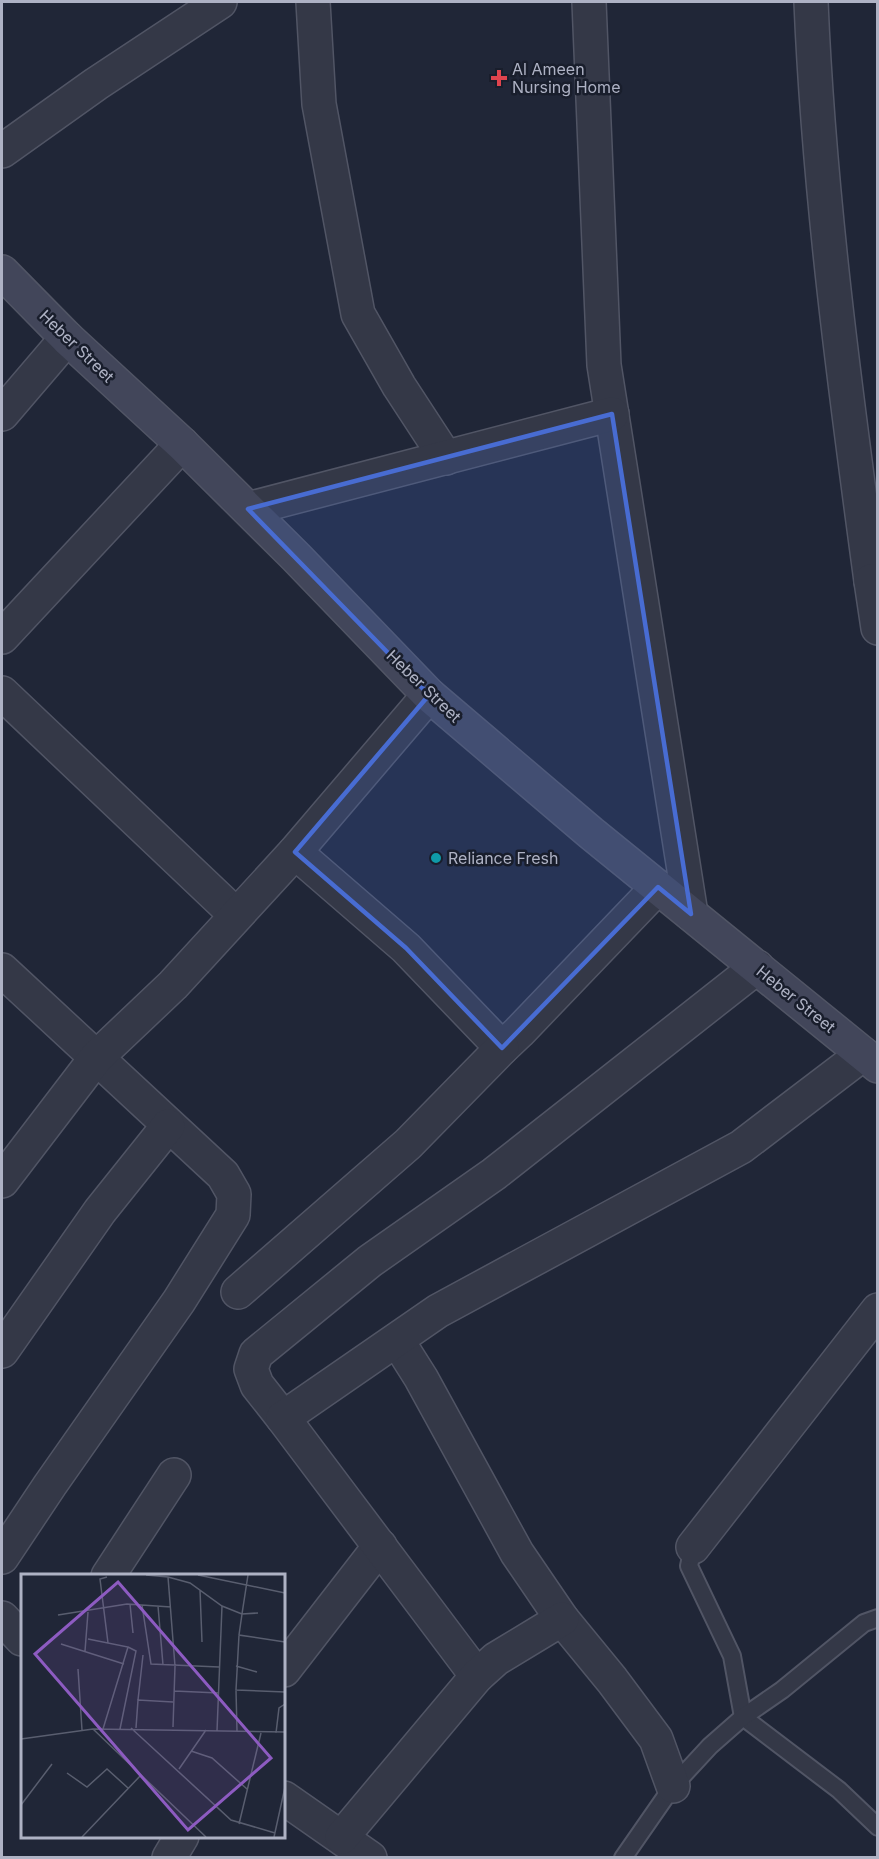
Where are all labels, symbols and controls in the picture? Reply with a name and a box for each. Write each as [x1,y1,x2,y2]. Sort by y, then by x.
place label: Al Ameen Nursing Home [512,59,620,97]
marker: Al Ameen Nursing Home [490,69,508,87]
street label: Heber Street [36,305,118,387]
street label: Heber Street [383,645,465,727]
place label: Reliance Fresh [448,848,559,868]
marker: Reliance Fresh [429,851,443,865]
street label: Heber Street [752,961,840,1037]
inset map [21,1574,285,1838]

